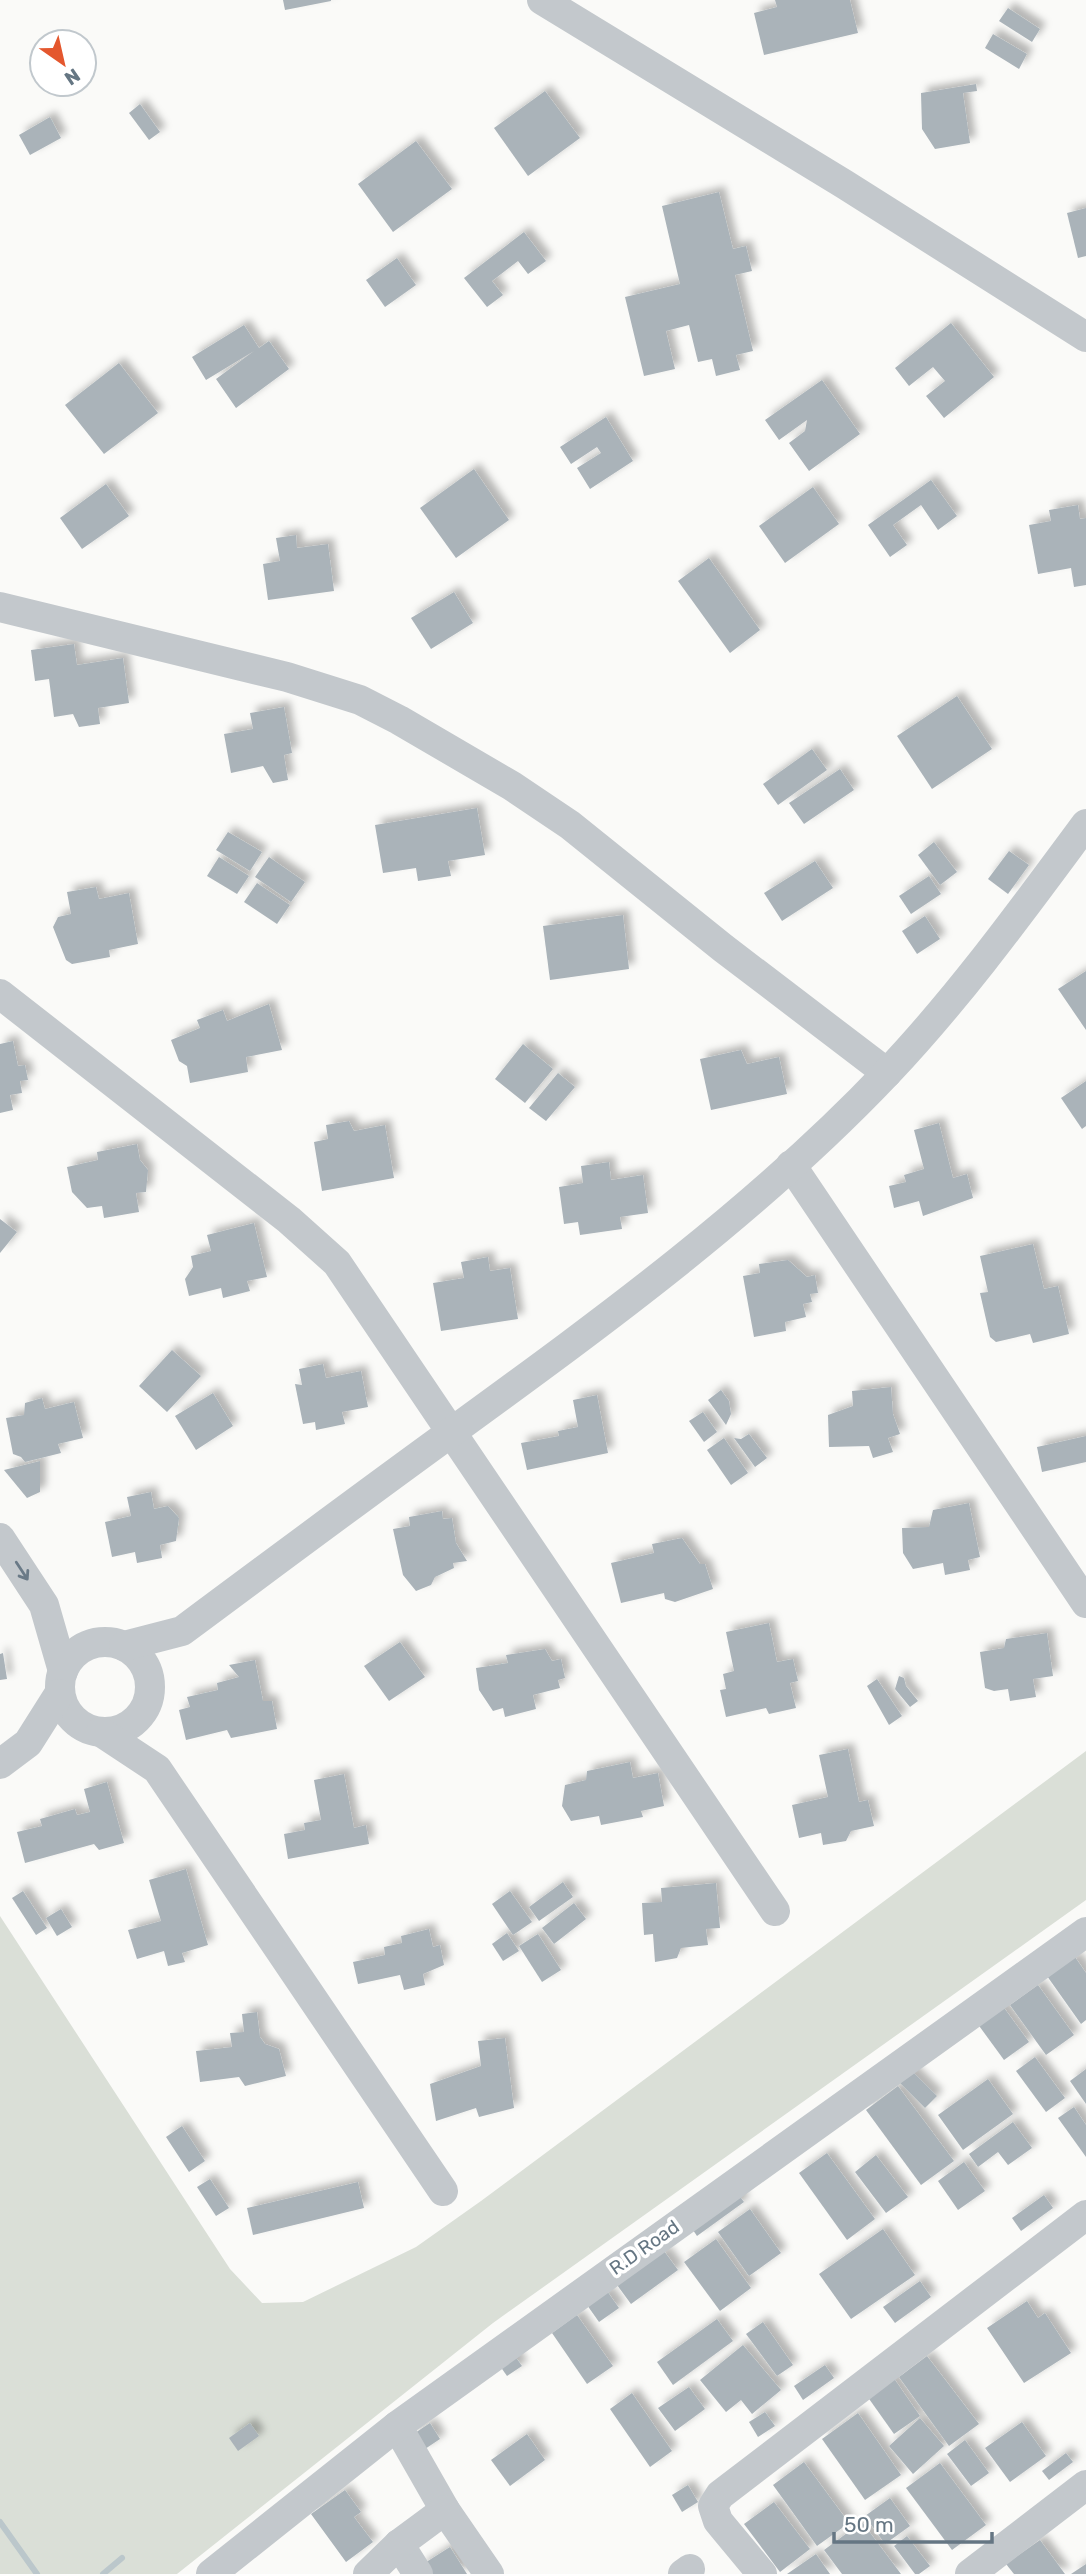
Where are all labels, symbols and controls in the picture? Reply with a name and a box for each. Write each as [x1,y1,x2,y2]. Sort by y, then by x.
north arrow [28,28,98,98]
text: N [60,63,84,90]
one-way arrow [15,1561,30,1580]
street label: R.D Road [605,2215,684,2280]
scale bar [834,2500,992,2544]
text: 50 m [844,2512,894,2537]

